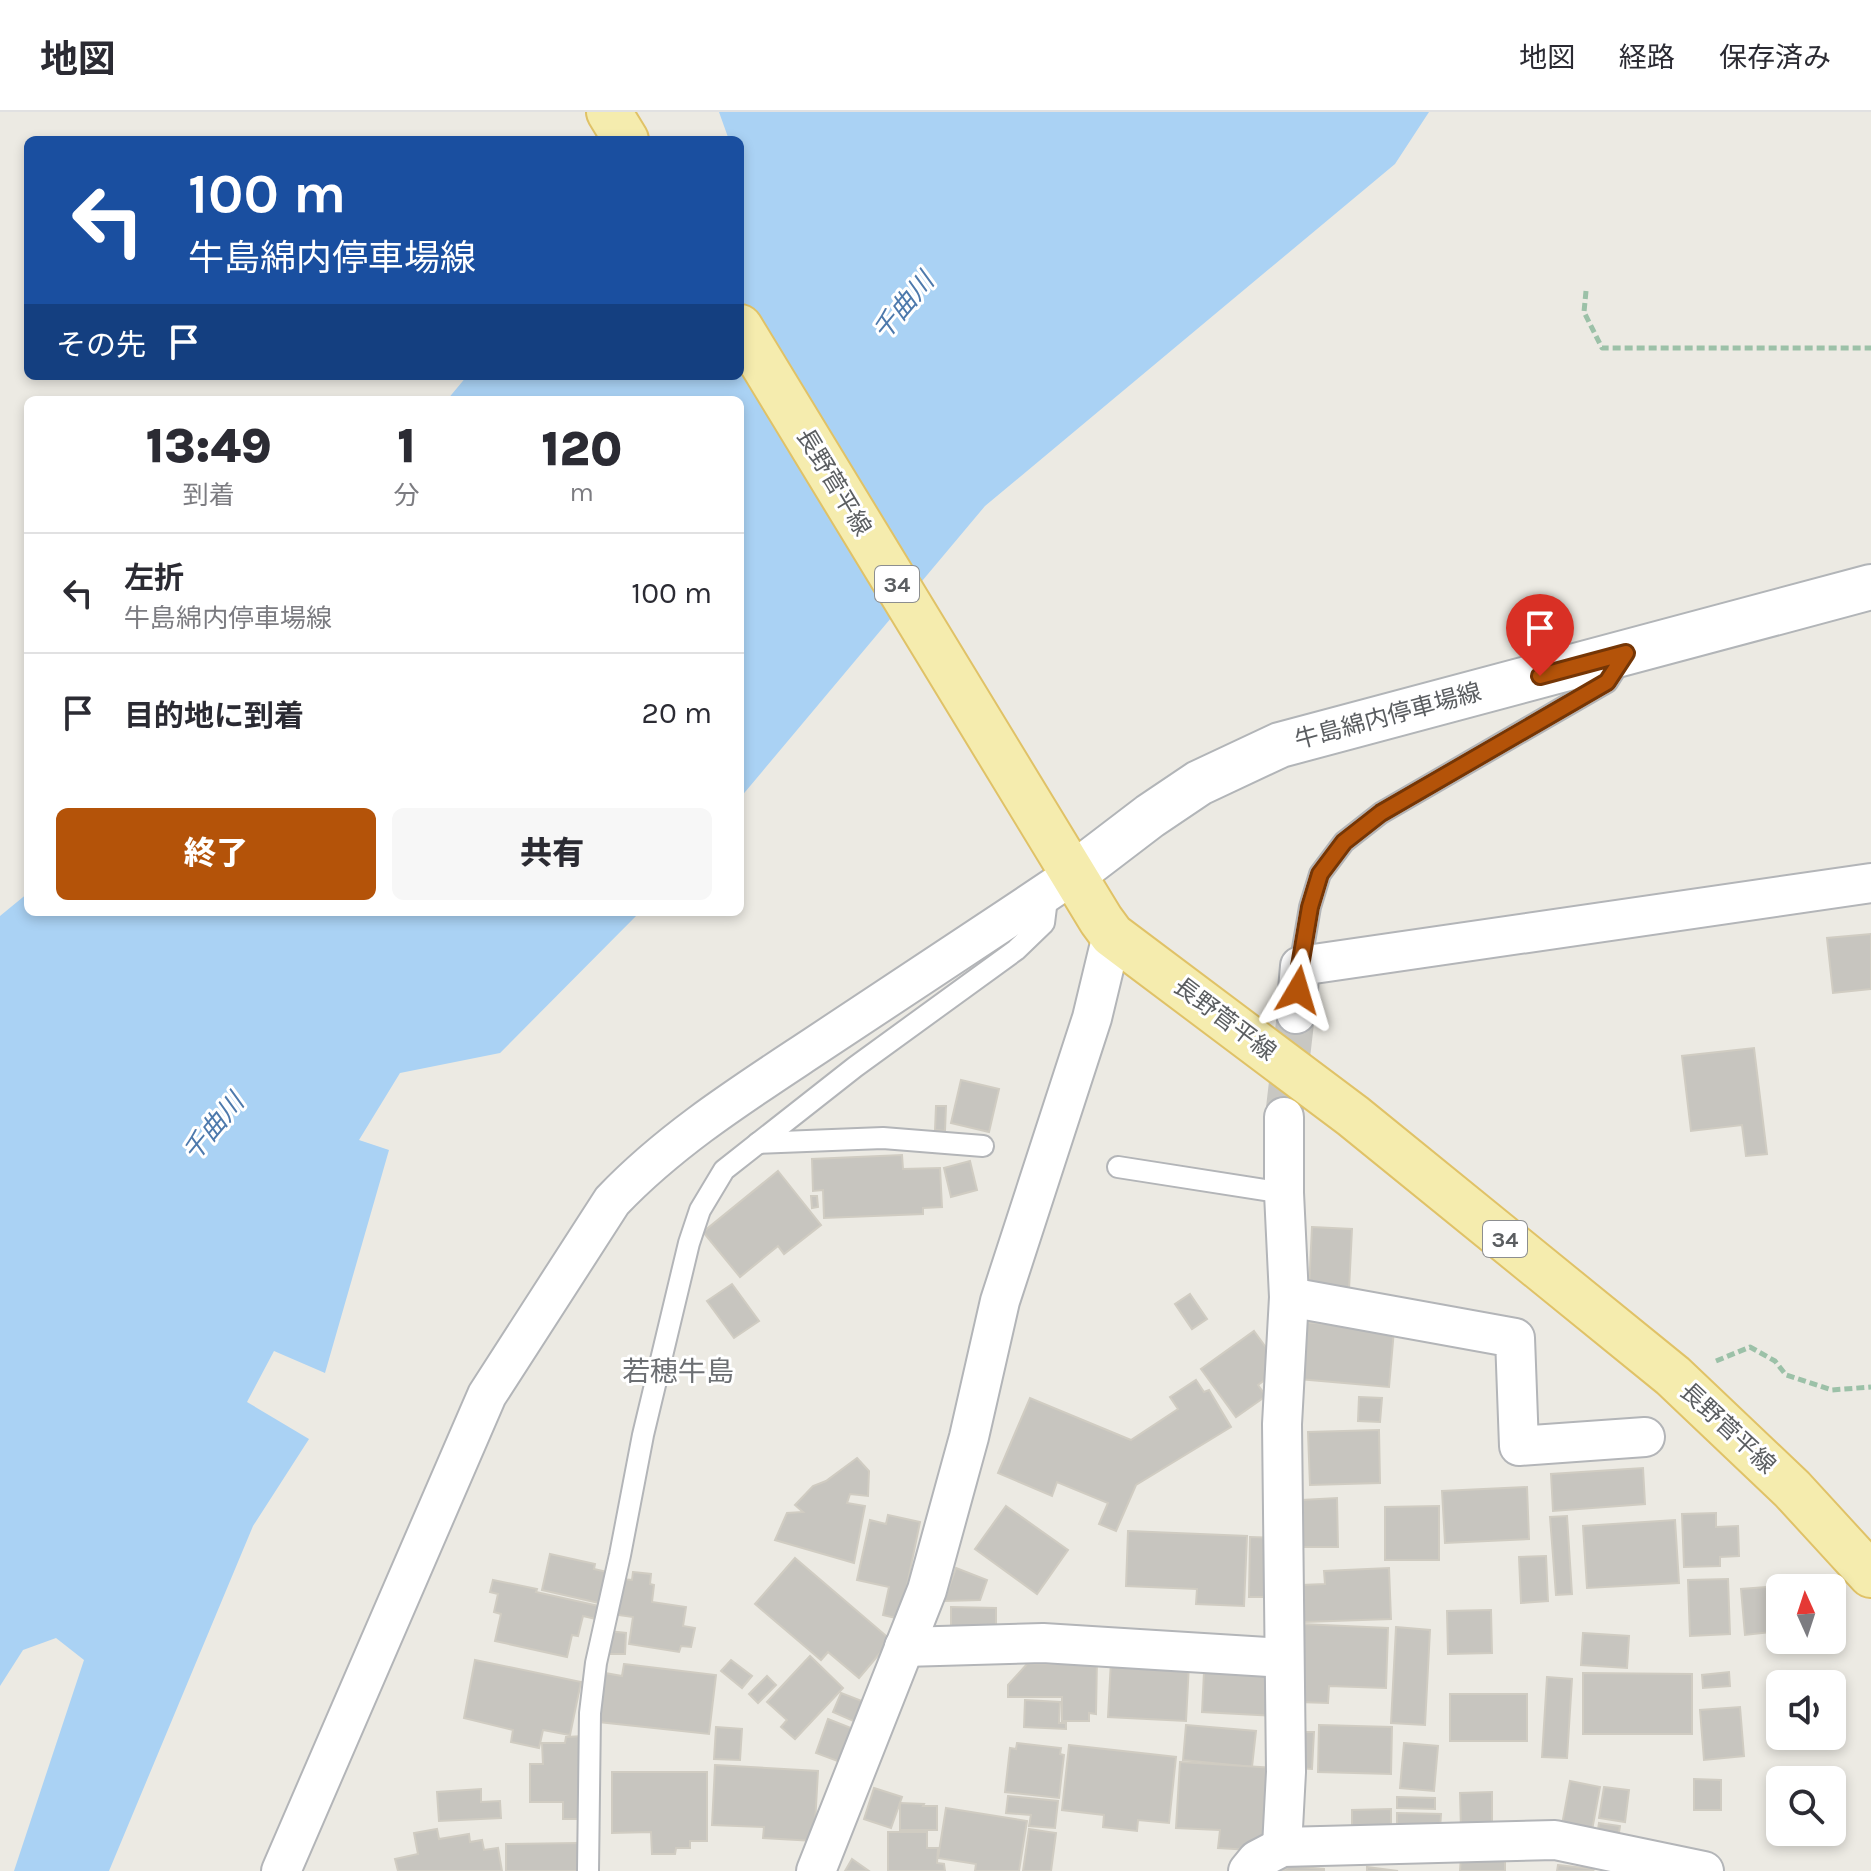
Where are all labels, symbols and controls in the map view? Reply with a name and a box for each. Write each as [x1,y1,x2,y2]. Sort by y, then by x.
text: 地図 [40,37,116,82]
text: 地図 [1519,41,1575,74]
text: 経路 [1619,41,1675,74]
text: 保存済み [1719,41,1831,74]
text: 100 m [188,161,346,226]
icon: left [56,168,160,272]
text: 牛島綿内停車場線 [188,237,476,279]
water label: 千曲川 [866,264,942,346]
icon: arrive [162,320,206,364]
text: その先 [56,327,146,363]
text: 13:49 [146,418,272,474]
text: 1 [397,418,416,474]
text: 120 [541,421,622,477]
street label: 長野菅平線 [791,423,877,541]
text: m [570,477,594,508]
text: 到着 [183,480,235,511]
text: 分 [393,480,419,511]
text: 左折 [124,560,184,596]
road number: 34 [875,566,919,602]
icon: left [56,571,100,615]
text: 100 m [631,575,712,611]
pin [1506,594,1574,676]
text: 牛島綿内停車場線 [124,603,332,634]
icon: arrive [1518,606,1562,650]
street label: 牛島綿内停車場線 [1292,678,1484,754]
icon: arrive [56,691,100,735]
text: 20 m [642,695,712,731]
text: 目的地に到着 [124,698,304,734]
button: 終了 [56,808,376,900]
button: 共有 [392,808,712,900]
position arrow [1256,948,1340,1032]
street label: 長野菅平線 [1169,972,1281,1066]
water label: 千曲川 [176,1085,252,1167]
road number: 34 [1483,1221,1527,1257]
district label: 若穂牛島 [622,1355,734,1388]
street label: 長野菅平線 [1675,1377,1781,1479]
north arrow [1766,1574,1846,1654]
map controls [1766,1574,1846,1846]
button: sound [1766,1670,1846,1750]
button: search [1766,1766,1846,1846]

